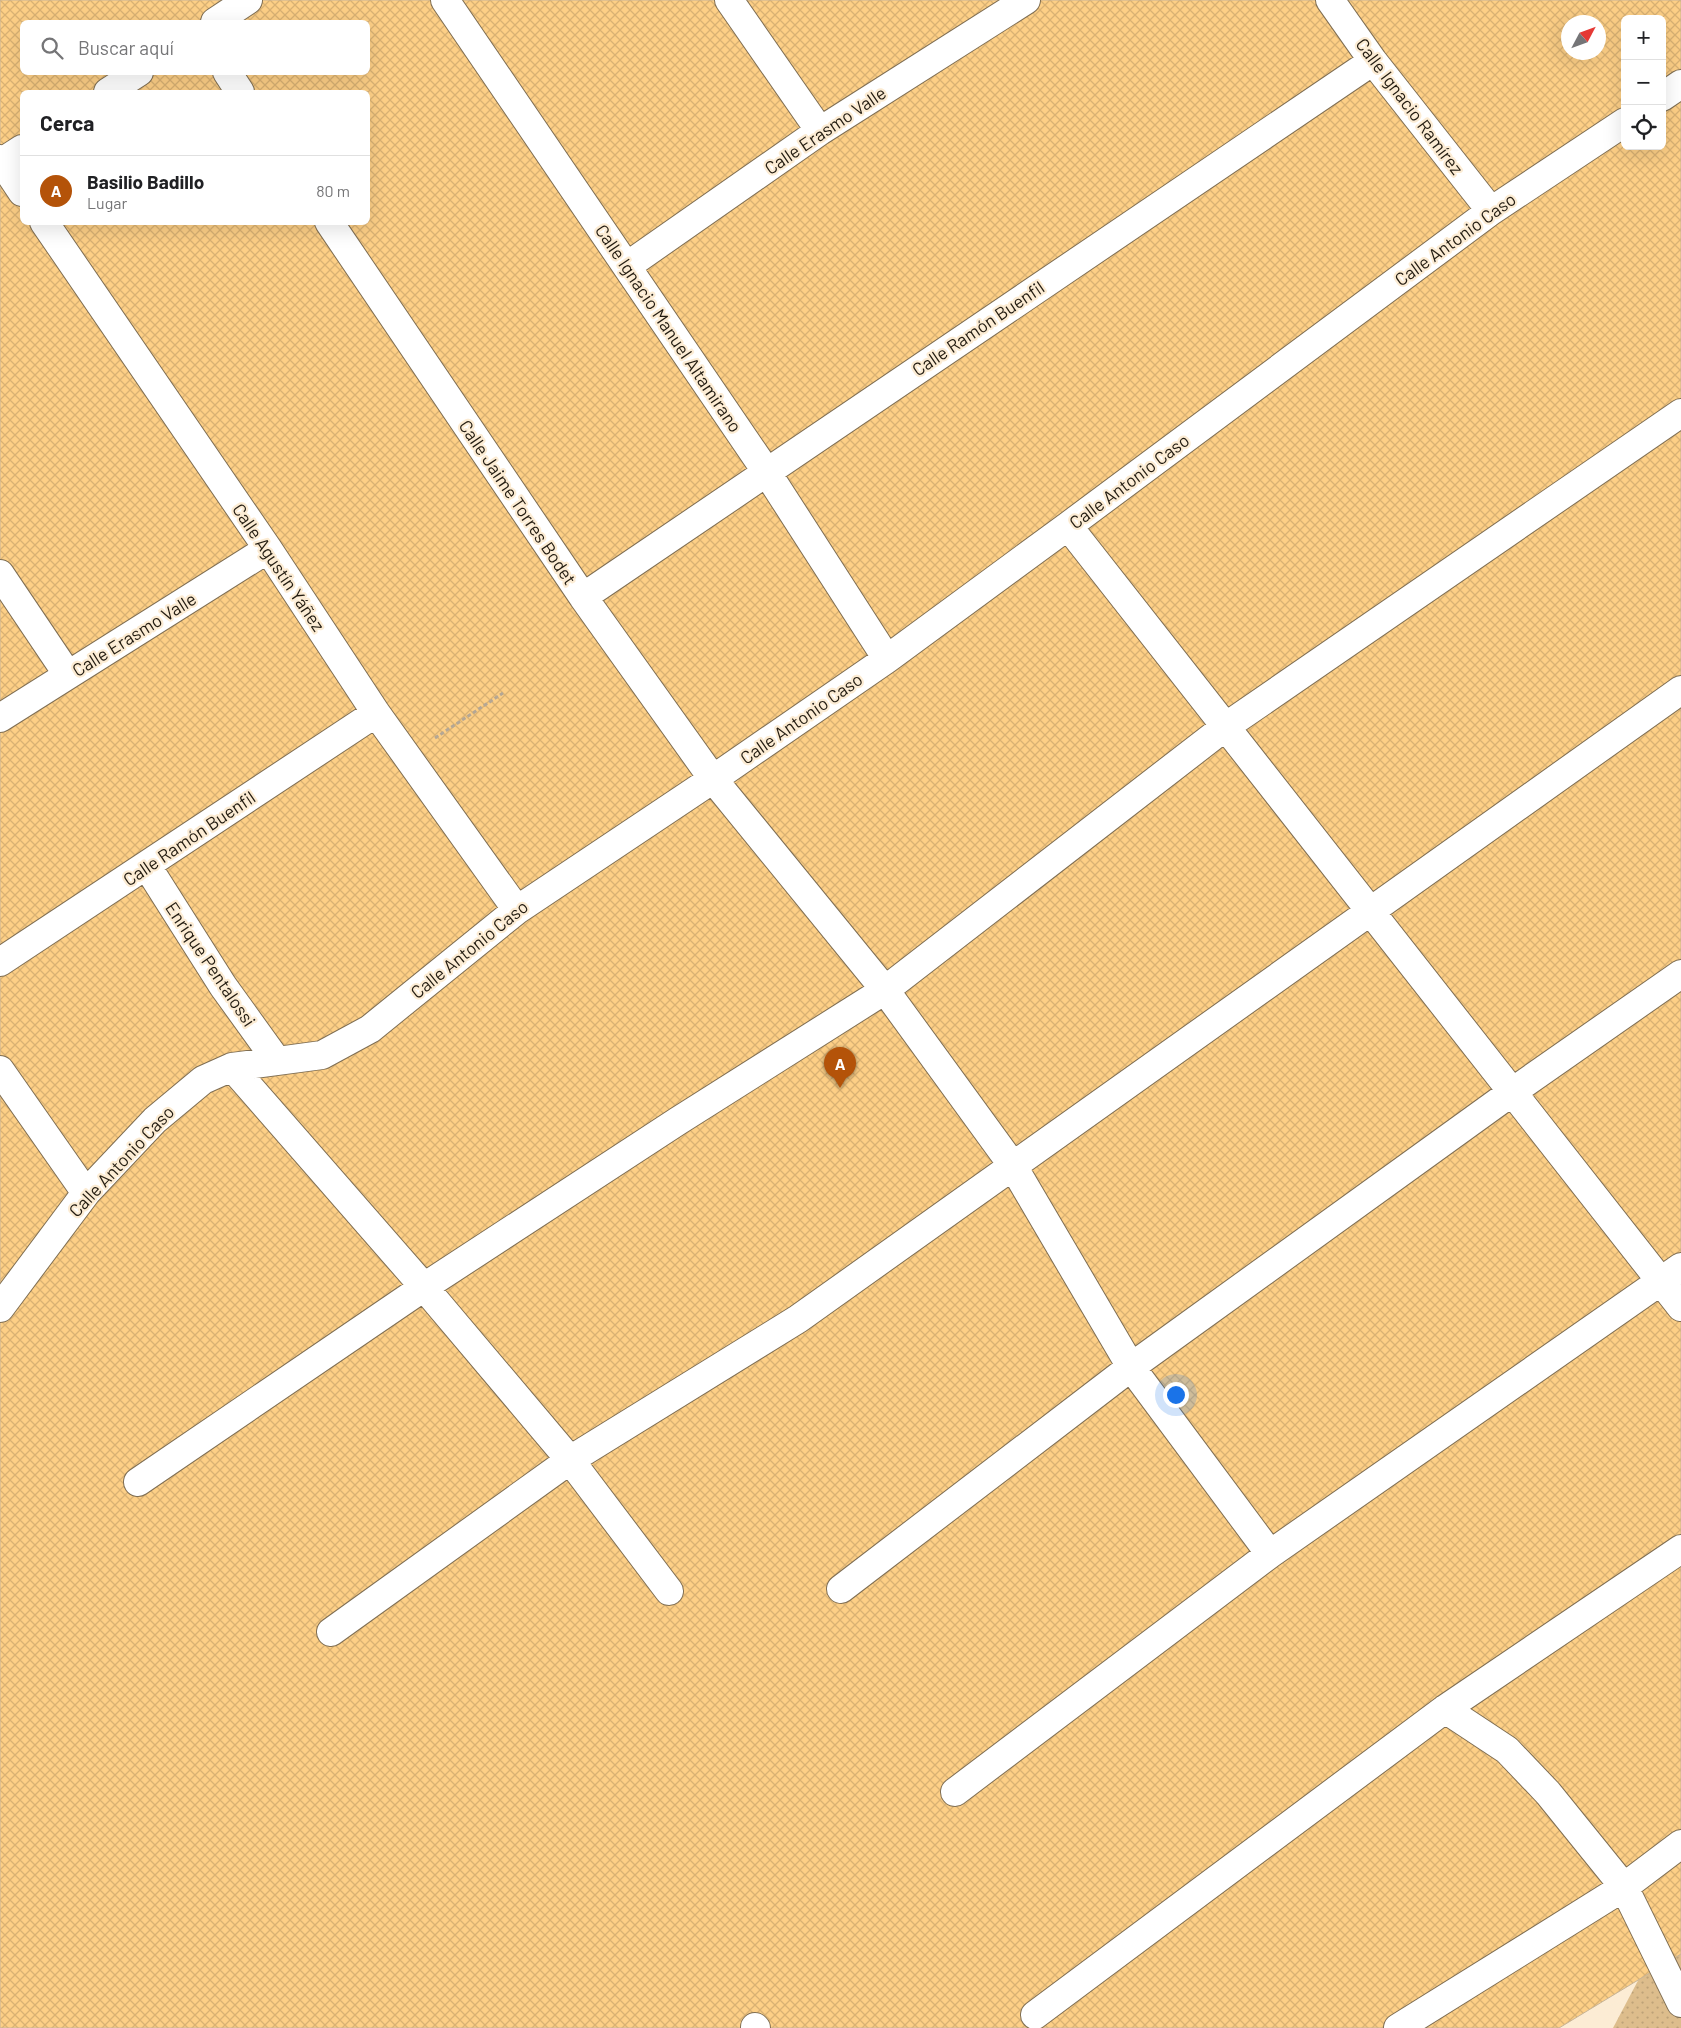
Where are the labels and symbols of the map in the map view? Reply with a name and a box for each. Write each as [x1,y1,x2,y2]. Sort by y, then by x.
north arrow [1561,15,1606,60]
street label: Calle Ignacio Ramírez [1352,33,1468,179]
street label: Calle Erasmo Valle [760,81,890,179]
street label: Calle Antonio Caso [1390,188,1520,290]
street label: Calle Ignacio Manuel Altamirano [591,220,747,436]
street label: Calle Ramón Buenfil [908,276,1048,380]
street label: Calle Jaime Torres Bodet [455,415,581,589]
street label: Calle Antonio Caso [1065,429,1193,533]
street label: Calle Agustín Yáñez [228,499,330,635]
street label: Calle Erasmo Valle [68,587,200,681]
street label: Calle Antonio Caso [736,668,866,768]
street label: Calle Ramón Buenfil [119,786,259,890]
street label: Calle Antonio Caso [406,895,532,1003]
street label: Enrique Pentalossi [161,898,261,1030]
pin: A [824,1047,856,1088]
street label: Calle Antonio Caso [64,1101,178,1221]
your location [1163,1382,1189,1408]

